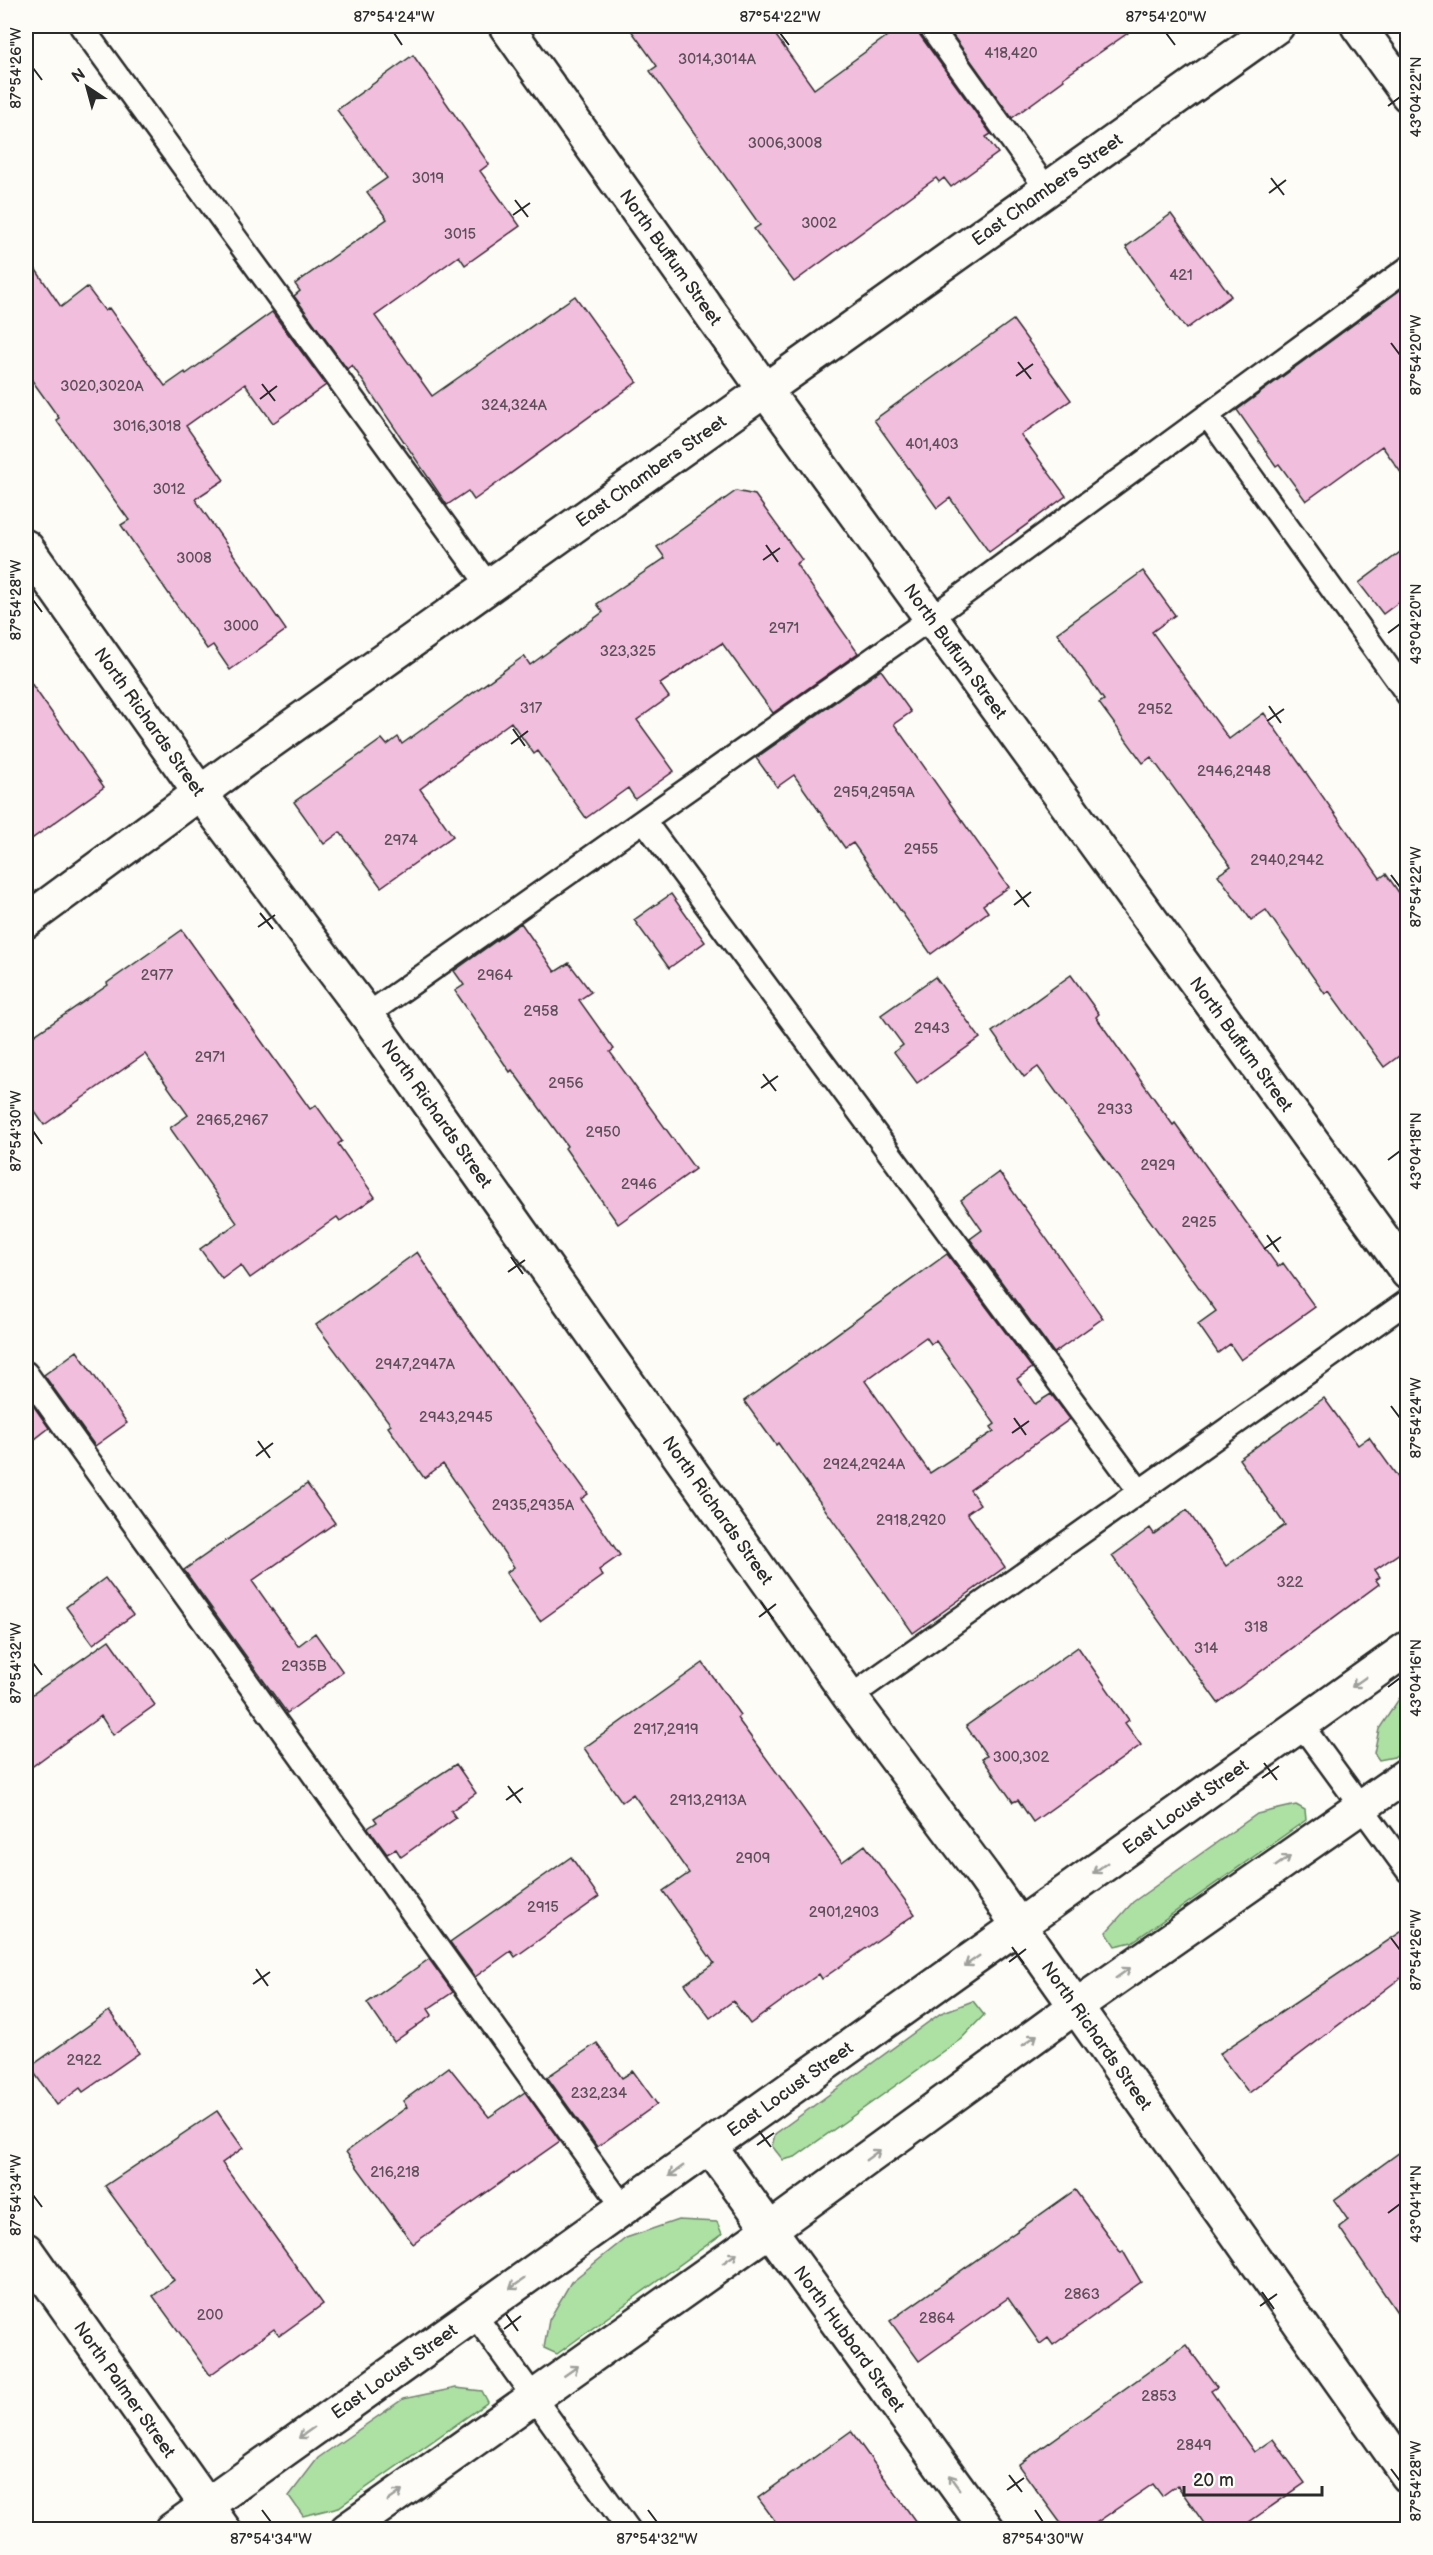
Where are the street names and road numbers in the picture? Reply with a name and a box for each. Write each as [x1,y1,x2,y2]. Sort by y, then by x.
street label: East Chambers Street [968,129,1127,251]
street label: North Buffum Street [615,186,726,330]
street label: East Chambers Street [572,411,731,532]
street label: North Buffum Street [899,580,1011,723]
street label: North Richards Street [89,644,209,801]
street label: North Buffum Street [1185,973,1297,1116]
street label: North Richards Street [377,1036,496,1193]
street label: North Richards Street [658,1432,777,1589]
street label: East Locust Street [1119,1755,1253,1859]
street label: North Richards Street [1037,1958,1156,2115]
street label: East Locust Street [723,2037,857,2141]
street label: North Hubbard Street [789,2262,909,2416]
street label: North Palmer Street [69,2318,180,2462]
street label: East Locust Street [328,2320,462,2424]

